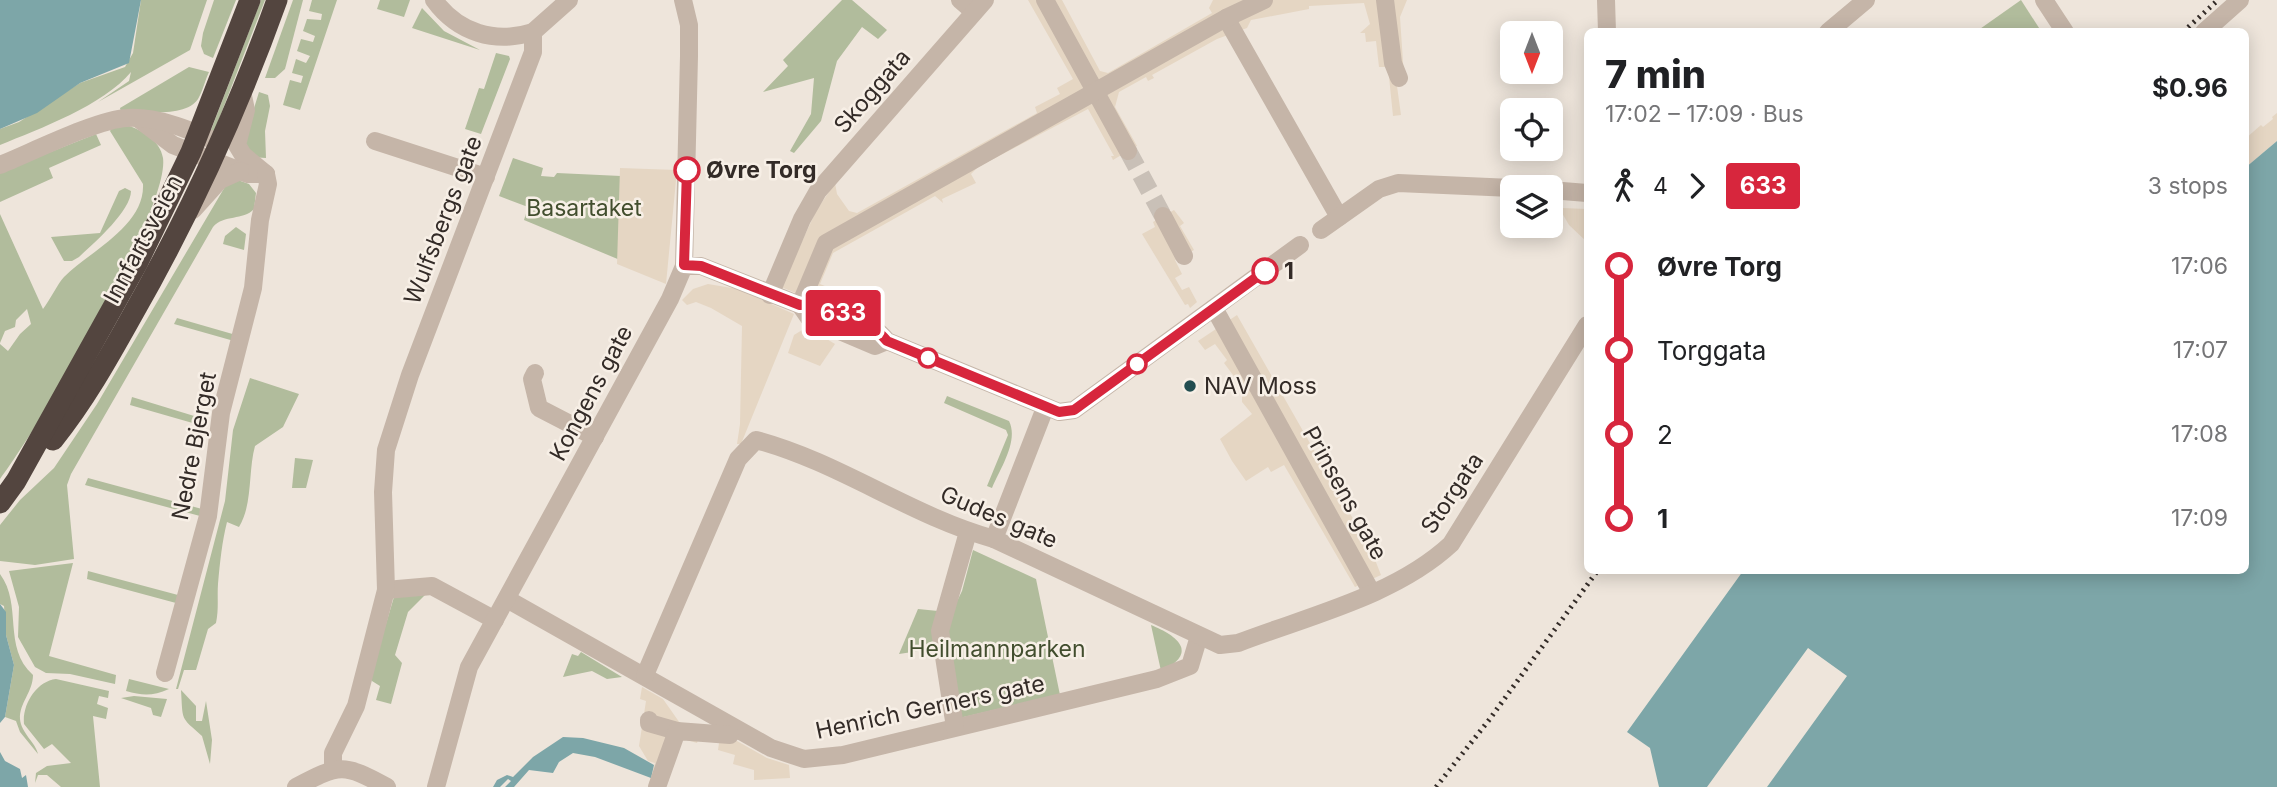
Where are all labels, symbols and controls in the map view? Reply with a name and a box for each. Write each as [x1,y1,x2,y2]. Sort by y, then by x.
north arrow [1500,21,1563,84]
map controls [1500,21,1563,238]
street label: Skoggata [828,43,916,139]
text: 7 min [1605,51,1706,97]
text: $0.96 [2152,72,2228,103]
button: locate [1500,98,1563,161]
text: 17:02 – 17:09 · Bus [1605,100,1804,128]
street label: Wulfsbergs gate [398,132,488,308]
place label: Øvre Torg [706,156,816,184]
marker: Øvre Torg [674,157,700,183]
icon: walk [1605,167,1643,205]
icon: forward [1678,167,1716,205]
street label: Innfartsveien [97,170,189,308]
text: 633 [1740,171,1786,200]
text: 4 [1653,172,1668,200]
text: 3 stops [2148,172,2228,200]
button: layers [1500,175,1563,238]
park label: Basartaket [526,194,642,222]
text: Øvre Torg [1657,251,1782,282]
text: 17:06 [2171,252,2228,280]
place label: 1 [1284,257,1294,285]
marker: 1 [1252,258,1278,284]
line badge: 633 [803,290,883,336]
text: 633 [820,298,866,327]
street label: Kongens gate [544,320,638,466]
text: Torggata [1657,335,1766,366]
text: 17:07 [2173,336,2228,364]
unlabelled marker [918,348,938,368]
unlabelled marker [1127,354,1147,374]
street label: Nedre Bjerget [166,369,222,522]
place label: NAV Moss [1204,372,1317,400]
marker: NAV Moss [1182,378,1198,394]
text: 2 [1657,419,1673,450]
text: 17:08 [2171,420,2228,448]
street label: Prinsens gate [1297,421,1393,565]
street label: Storgata [1415,447,1489,539]
street label: Gudes gate [936,480,1062,554]
text: 1 [1657,503,1668,534]
text: 17:09 [2171,504,2228,532]
park label: Heilmannparken [908,635,1086,663]
street label: Henrich Gerners gate [813,669,1047,745]

